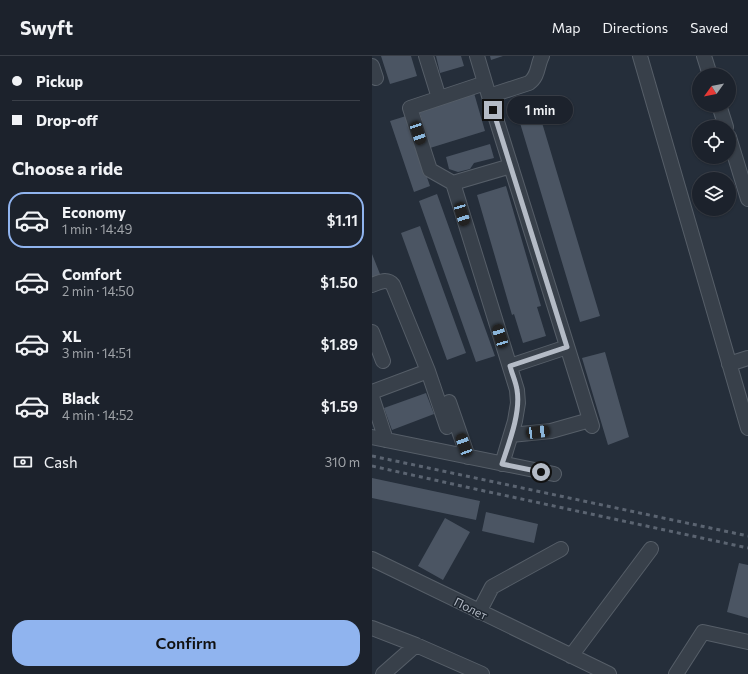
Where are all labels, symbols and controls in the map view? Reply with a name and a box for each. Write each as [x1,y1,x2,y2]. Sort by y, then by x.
text: Swyft [20,16,73,39]
text: Map [552,19,581,36]
text: Directions [603,19,668,36]
text: Saved [690,19,728,36]
north arrow [692,68,736,112]
map controls [692,68,736,216]
text: Pickup [36,72,83,90]
callout: 1 min [507,96,573,124]
route end [484,101,502,119]
text: 1 min [525,102,555,118]
text: Drop-off [36,111,98,129]
car [409,120,427,146]
button: locate [692,120,736,164]
text: Choose a ride [12,157,123,179]
button: layers [692,172,736,216]
car [453,201,471,227]
icon: car [14,202,50,238]
text: Economy [62,203,126,221]
text: $1.11 [327,211,358,229]
text: 1 min · 14:49 [62,221,132,237]
icon: car [14,264,50,300]
text: Comfort [62,265,122,283]
text: $1.50 [320,273,358,291]
text: 2 min · 14:50 [62,283,134,299]
car [491,323,509,349]
icon: car [14,326,50,362]
text: XL [62,327,81,345]
text: $1.89 [321,335,358,353]
text: 3 min · 14:51 [62,345,132,361]
icon: car [14,388,50,424]
text: Black [62,389,100,407]
text: $1.59 [321,397,358,415]
text: 4 min · 14:52 [62,407,134,423]
car [525,425,551,439]
car [454,432,474,458]
icon: cash [12,451,34,473]
text: Cash [44,453,78,471]
text: 310 m [325,454,360,470]
route start [532,463,550,481]
street label: Полет [452,594,490,622]
button: Confirm [12,620,360,666]

